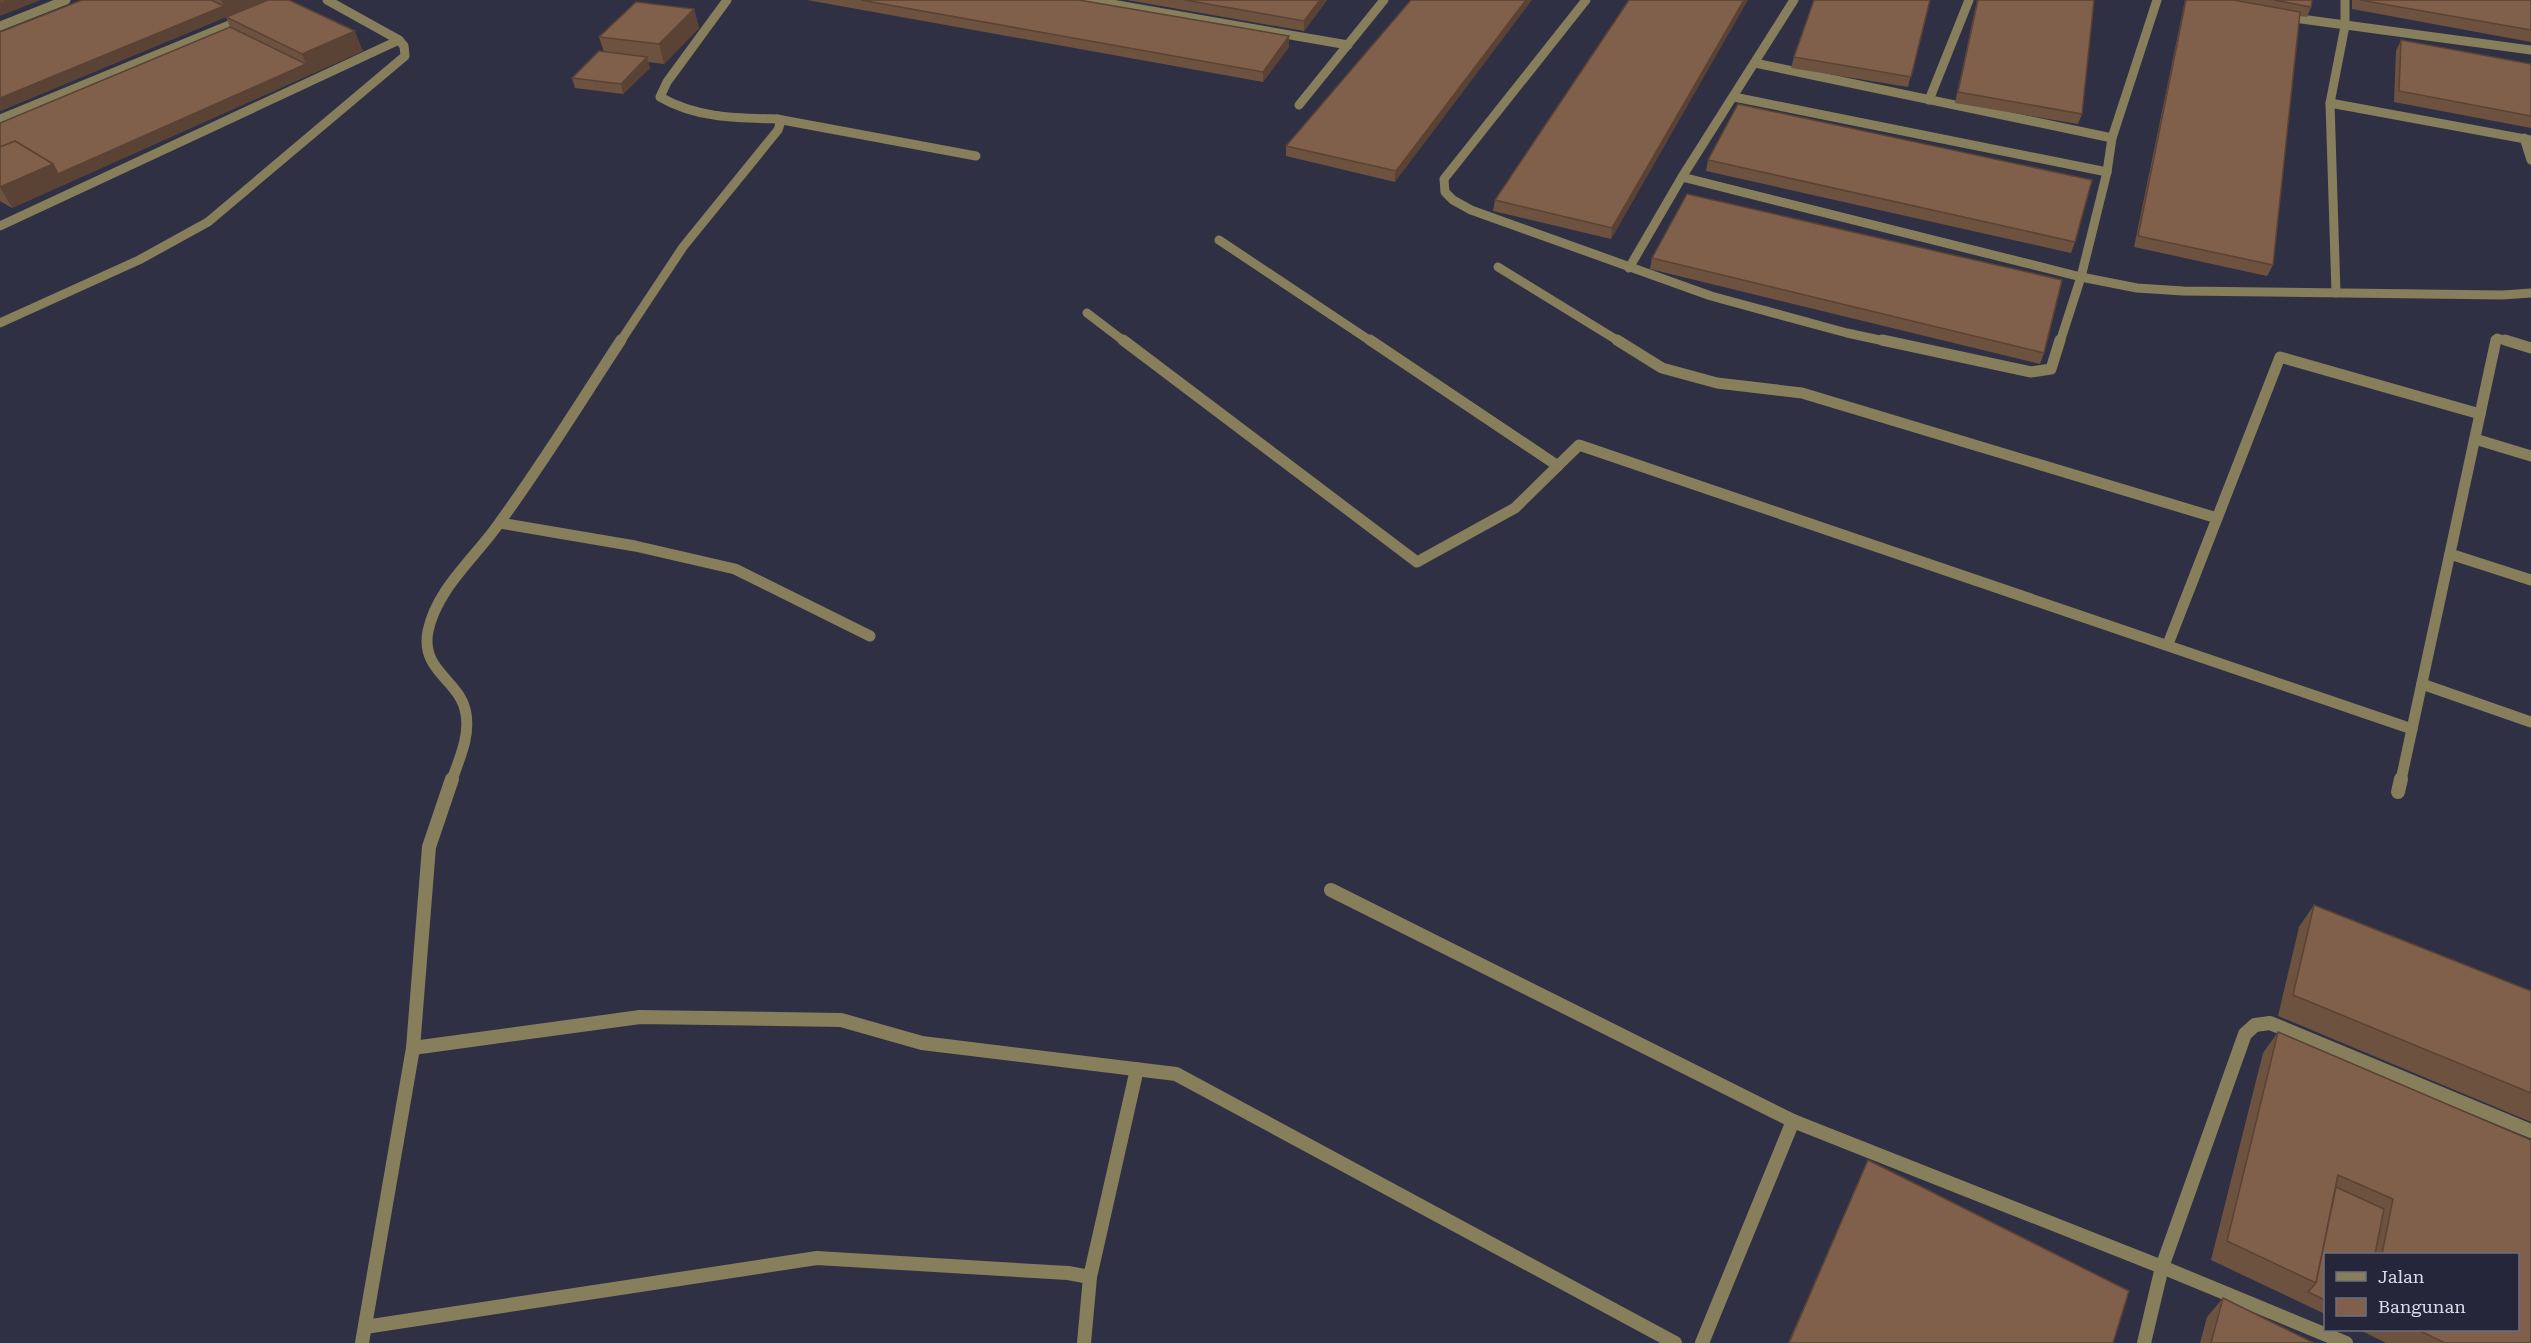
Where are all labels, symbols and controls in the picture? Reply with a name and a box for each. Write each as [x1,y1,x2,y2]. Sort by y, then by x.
legend [2324,1253,2519,1331]
text: Jalan [2378,1266,2425,1287]
text: Bangunan [2378,1296,2466,1317]

